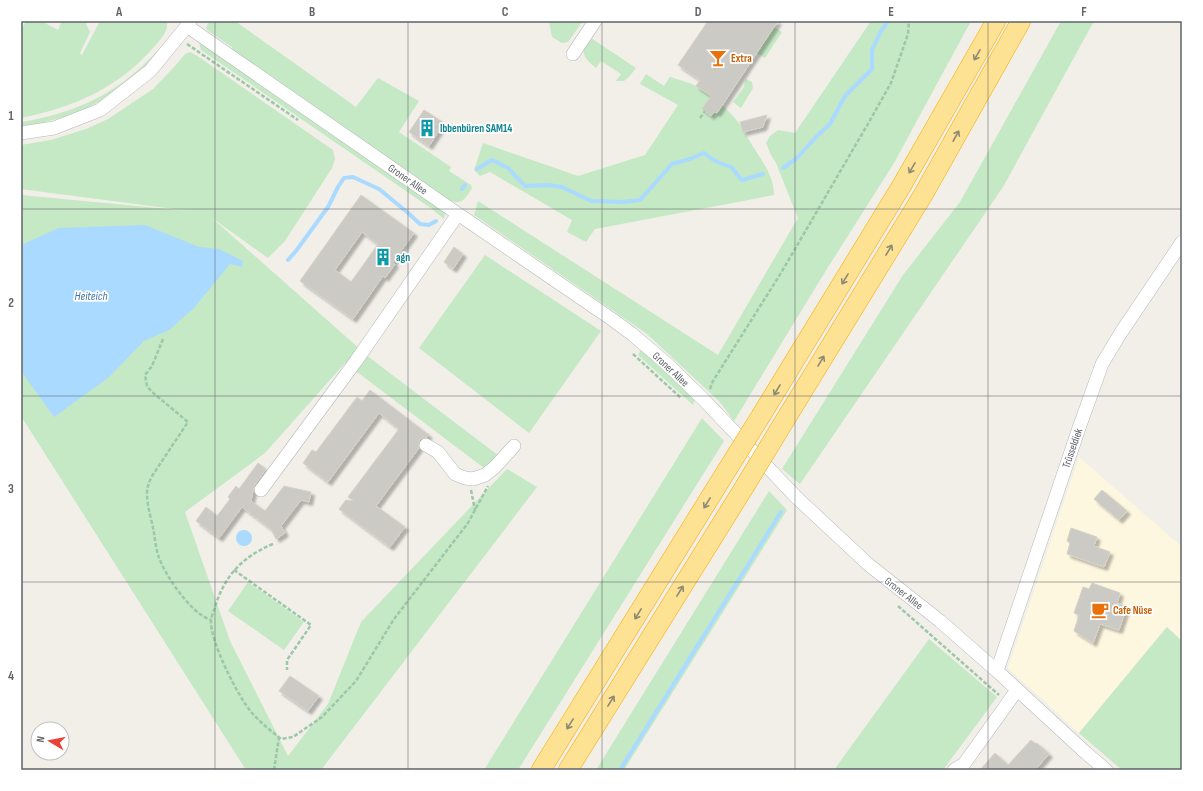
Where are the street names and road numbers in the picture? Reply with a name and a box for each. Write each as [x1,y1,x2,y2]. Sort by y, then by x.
street label: Groner Allee [386,161,430,198]
street label: Groner Allee [650,349,692,389]
street label: Trüsseldiek [1060,426,1086,470]
street label: Groner Allee [882,574,925,612]

